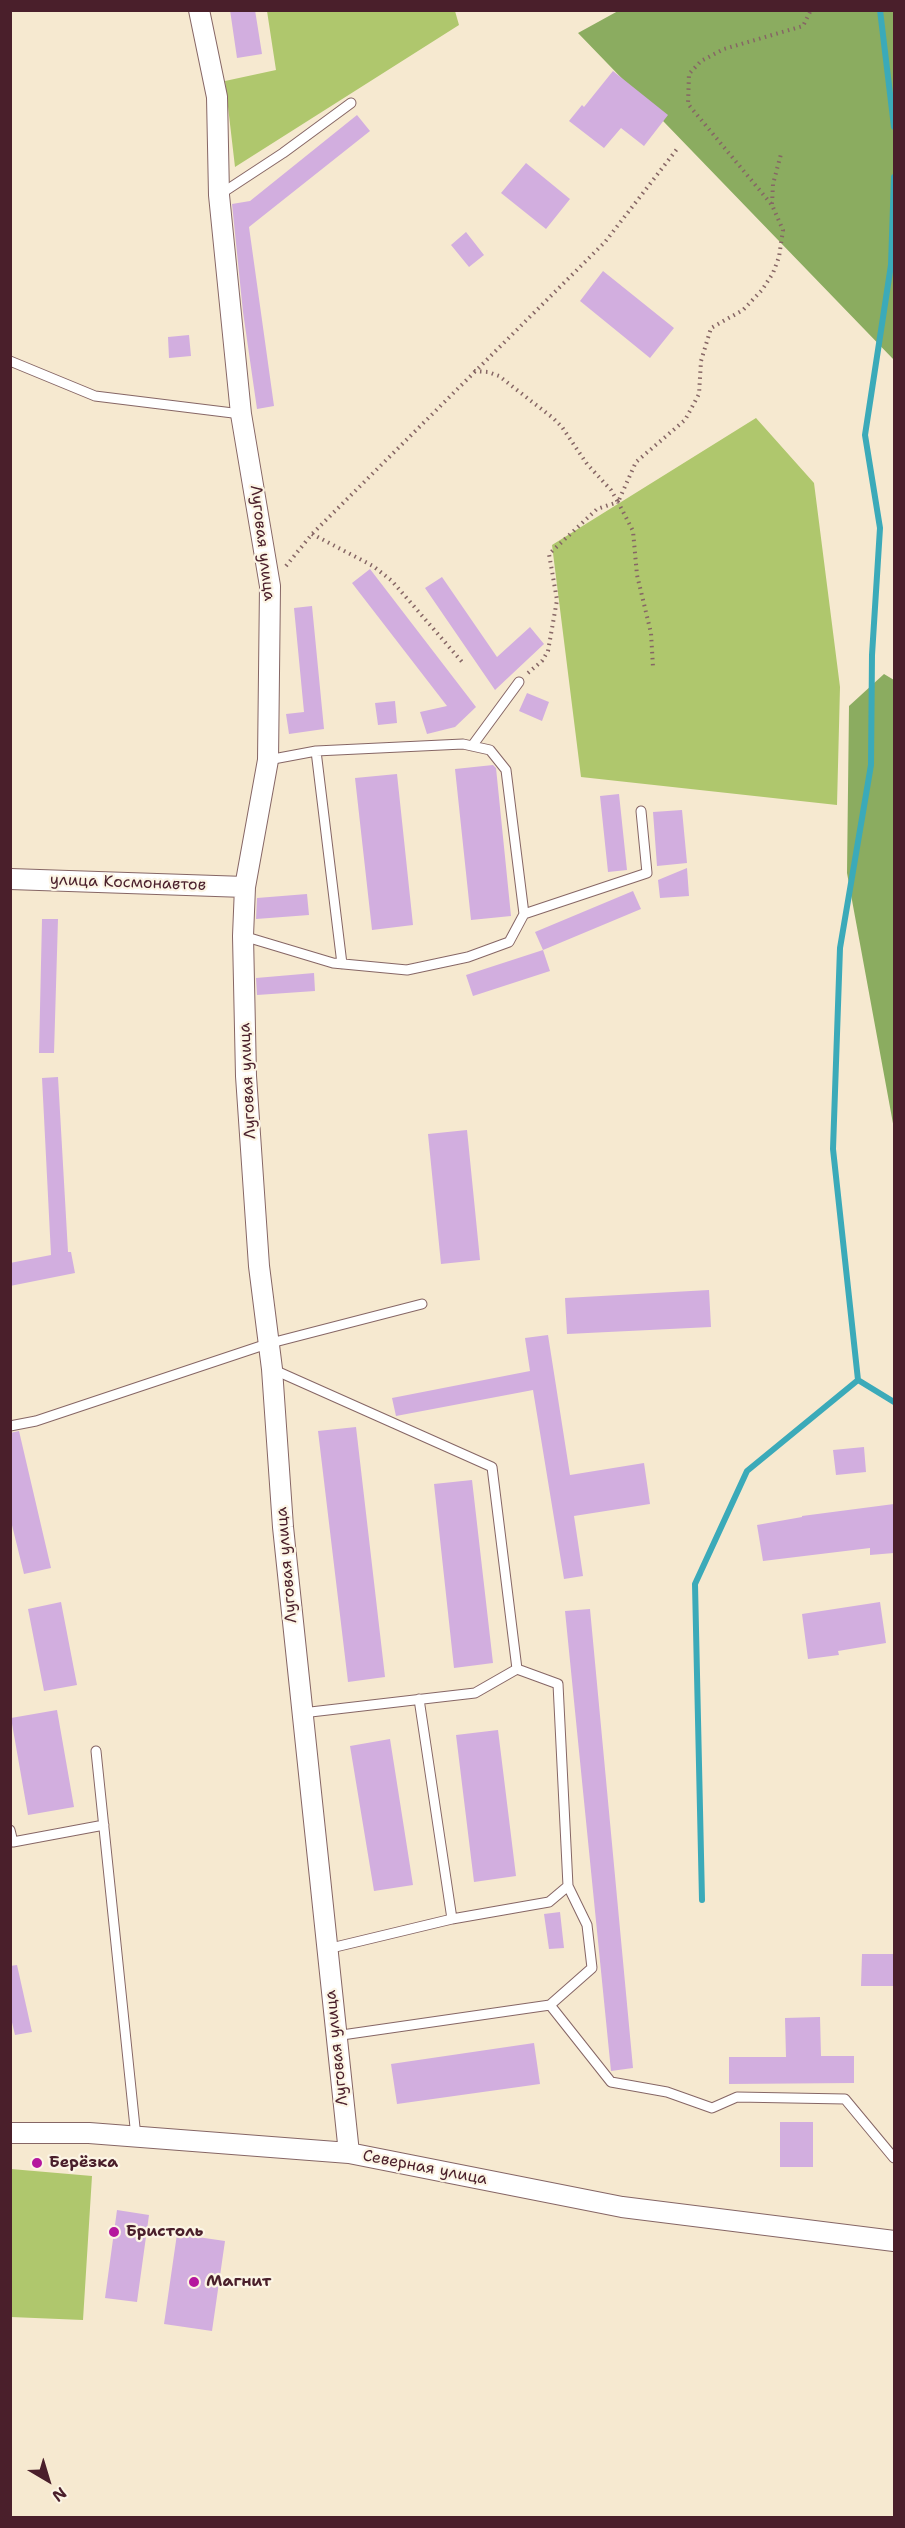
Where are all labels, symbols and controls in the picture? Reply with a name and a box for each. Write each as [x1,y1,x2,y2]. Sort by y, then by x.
street label: Луговая улица [245,484,279,602]
street label: улица Космонавтов [49,871,207,895]
street label: Луговая улица [235,1022,261,1140]
street label: Луговая улица [272,1506,302,1624]
street label: Луговая улица [321,1989,353,2107]
street label: Северная улица [361,2146,489,2190]
place label: Берёзка [49,2153,118,2173]
marker: Берёзка [30,2156,44,2170]
place label: Бристоль [126,2222,203,2242]
marker: Бристоль [107,2225,121,2239]
place label: Магнит [206,2272,271,2292]
marker: Магнит [187,2275,201,2289]
north arrow [18,2450,78,2510]
text: N [48,2482,71,2507]

